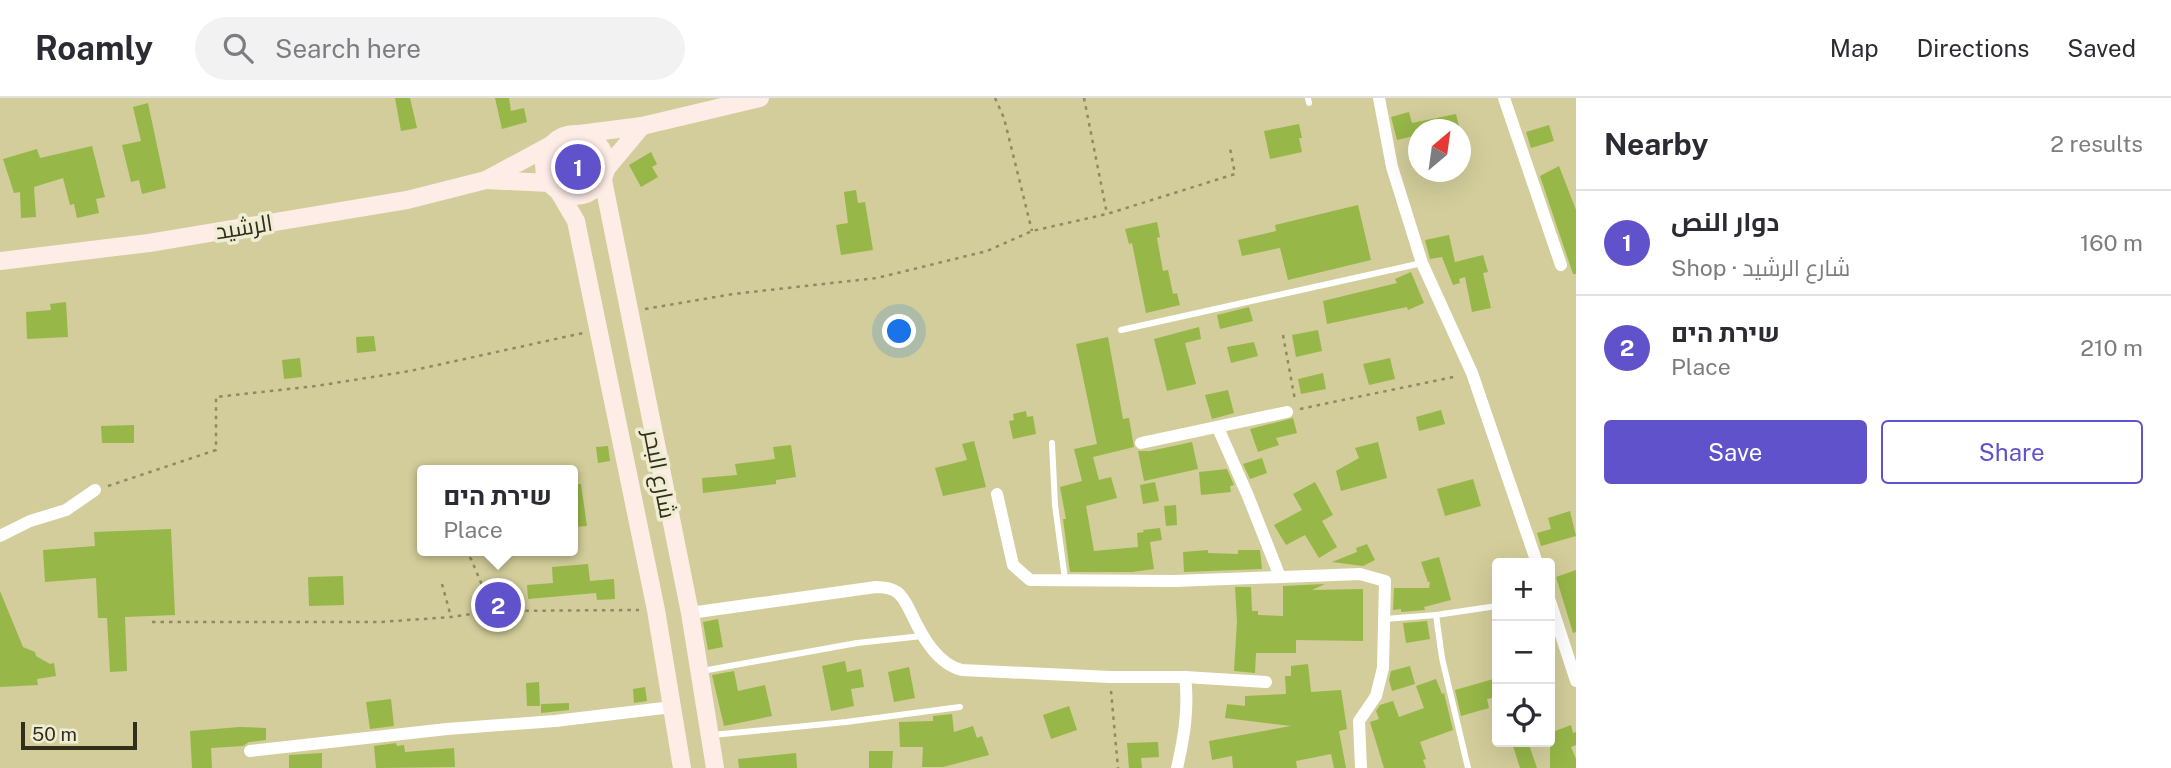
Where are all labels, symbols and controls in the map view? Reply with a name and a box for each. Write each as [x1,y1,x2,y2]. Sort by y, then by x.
search box [195,17,685,80]
text: Roamly [35,29,153,67]
icon: search [219,29,257,67]
text: Search here [275,33,421,64]
text: Map [1830,34,1879,62]
text: Directions [1917,34,2029,62]
text: Saved [2067,34,2136,62]
north arrow [1408,119,1471,182]
text: Nearby [1604,126,1708,162]
text: 2 results [2050,130,2143,157]
pin: 1 [555,141,601,193]
text: دوار النص [1671,206,1779,237]
street label: الرشيد [213,209,274,244]
text: 1 [1622,229,1632,256]
text: 160 m [2080,229,2143,256]
text: Shop · شارع الرشيد [1671,254,1850,281]
your location [882,314,916,348]
text: שירת הים [1671,317,1780,348]
text: 2 [1620,334,1634,361]
text: 210 m [2080,334,2143,361]
text: Place [1671,353,1731,380]
button: Save [1604,420,1867,484]
button: Share [1881,420,2143,484]
street label: شارع البحر [635,425,682,521]
popup [417,465,578,556]
text: שירת הים [443,480,552,511]
text: Place [443,516,503,543]
map controls [1492,558,1555,747]
button: + [1492,558,1555,621]
pin: 2 [475,579,521,631]
button: − [1492,621,1555,684]
button: locate [1492,684,1555,747]
scale bar [21,719,136,751]
text: 50 m [32,723,77,745]

